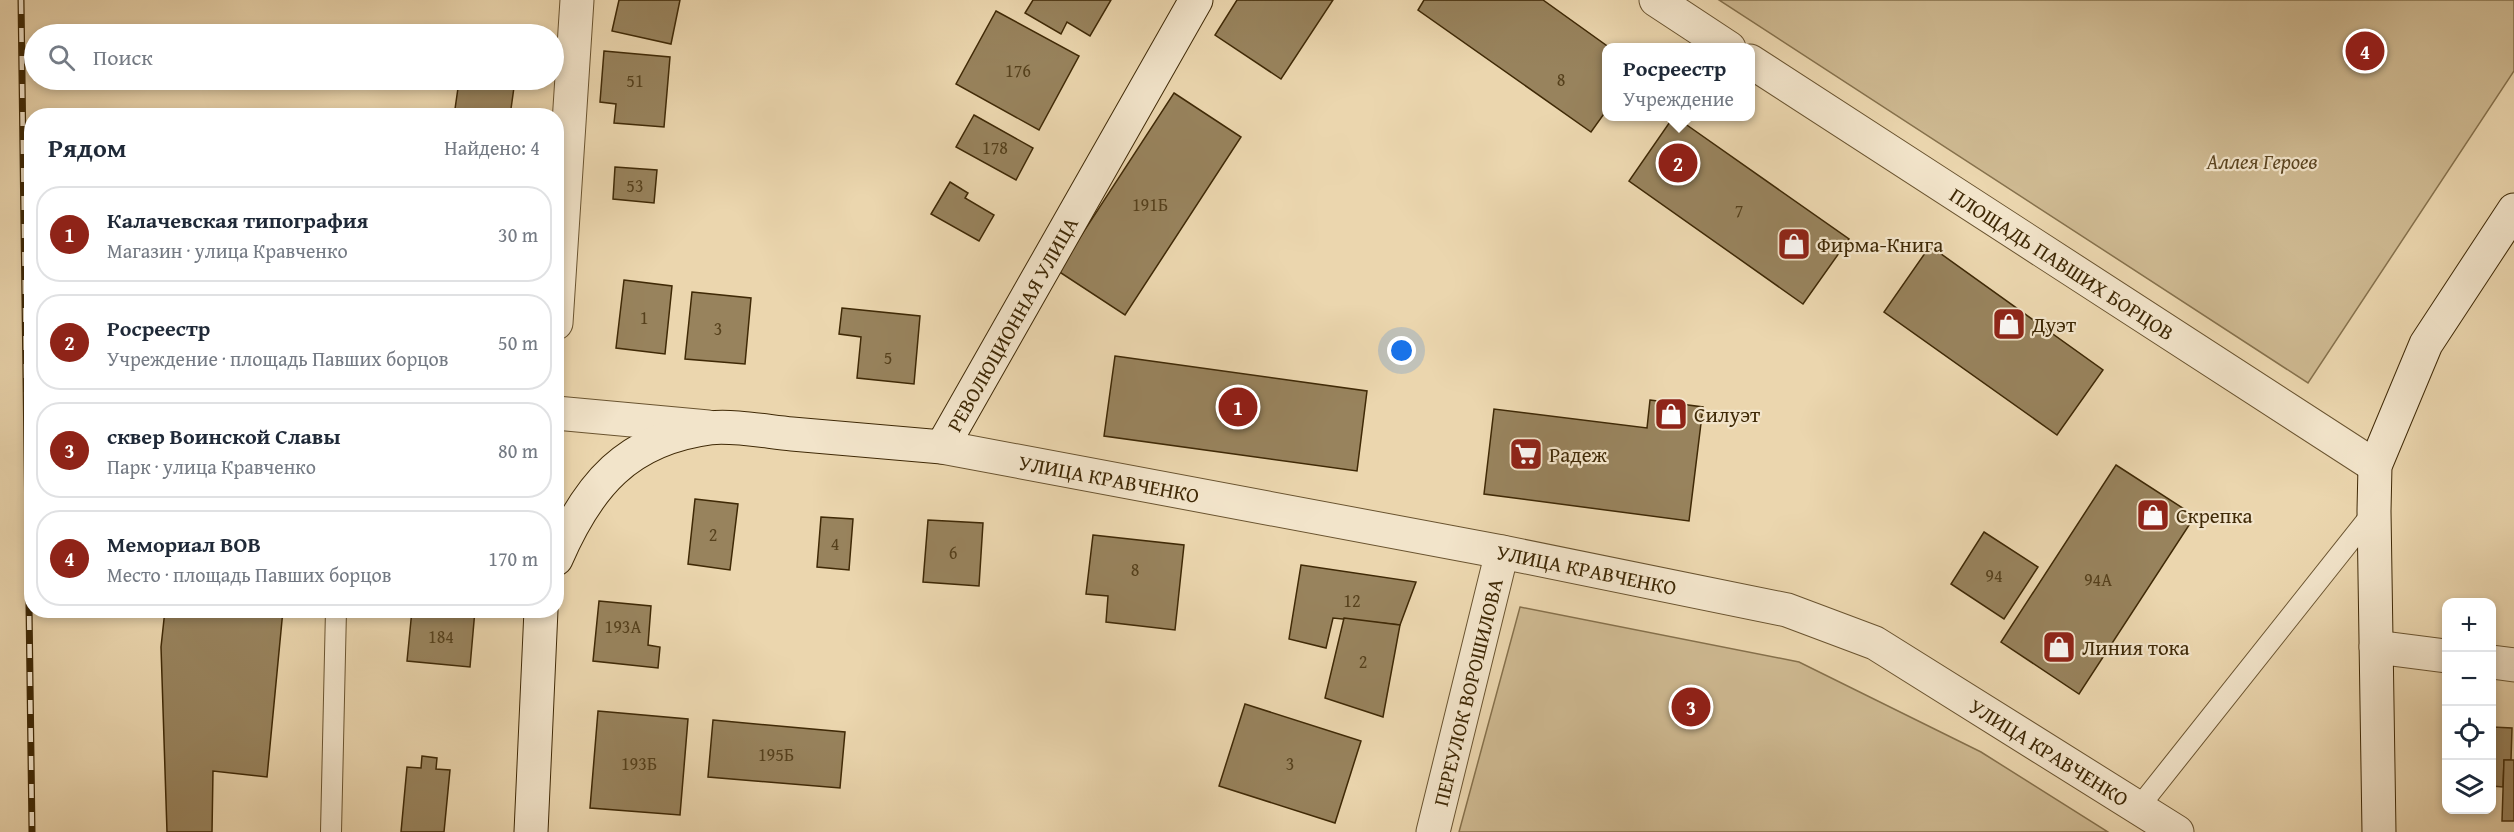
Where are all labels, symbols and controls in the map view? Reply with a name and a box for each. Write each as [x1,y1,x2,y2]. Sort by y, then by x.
search box [24,24,564,90]
pin: 4 [2346,28,2384,74]
icon: search [45,41,78,74]
text: Поиск [93,41,153,73]
popup [1602,43,1755,121]
text: Росреестр [1623,52,1726,84]
house number: 176 [1005,57,1031,84]
house number: 8 [1557,66,1565,93]
house number: 51 [626,67,644,94]
text: Учреждение [1623,84,1734,113]
text: Рядом [48,128,126,167]
text: Найдено: 4 [444,133,540,162]
house number: 178 [982,134,1008,161]
pin: 2 [1658,140,1698,186]
park label: Аллея Героев [2205,146,2318,177]
house number: 53 [626,172,644,199]
street label: ПЛОЩАДЬ ПАВШИХ БОРЦОВ [1944,179,2180,347]
house number: 191Б [1132,191,1168,218]
house number: 7 [1735,197,1743,224]
text: Калачевская типография [107,204,368,236]
street label: РЕВОЛЮЦИОННАЯ УЛИЦА [939,211,1085,437]
text: 1 [64,220,75,249]
text: 30 m [498,220,538,249]
shop icon: Фирма-Книга [1776,226,1812,262]
place label: Фирма-Книга [1817,229,1943,260]
text: Магазин · улица Кравченко [107,236,348,265]
house number: 1 [640,304,648,331]
shop icon: Дуэт [1991,306,2027,342]
place label: Дуэт [2031,309,2076,340]
text: Росреестр [107,312,210,344]
house number: 3 [714,315,722,342]
text: 2 [64,328,75,357]
text: 50 m [498,328,538,357]
your location [1387,336,1416,365]
text: Учреждение · площадь Павших борцов [107,344,449,373]
house number: 5 [884,344,892,371]
pin: 1 [1218,384,1258,430]
shop icon: Силуэт [1653,396,1689,432]
place label: Силуэт [1694,399,1760,430]
text: сквер Воинской Славы [107,420,340,452]
text: 3 [64,436,75,465]
text: 80 m [498,436,538,465]
supermarket icon: Радеж [1508,436,1544,472]
place label: Радеж [1549,439,1608,470]
street label: УЛИЦА КРАВЧЕНКО [1016,446,1202,510]
text: Парк · улица Кравченко [107,452,316,481]
shop icon: Скрепка [2135,497,2171,533]
place label: Скрепка [2176,500,2252,531]
house number: 2 [709,521,717,548]
text: Мемориал ВОВ [107,528,261,560]
house number: 4 [831,530,839,557]
street label: УЛИЦА КРАВЧЕНКО [1494,536,1679,603]
house number: 6 [949,539,957,566]
text: 4 [64,544,75,573]
text: 170 m [488,544,538,573]
house number: 8 [1131,556,1139,583]
text: Место · площадь Павших борцов [107,560,391,589]
house number: 94 [1985,562,2003,589]
house number: 94А [2084,566,2112,593]
street label: ПЕРЕУЛОК ВОРОШИЛОВА [1424,575,1511,809]
house number: 12 [1343,587,1361,614]
map controls [2442,598,2496,814]
button: + [2442,598,2496,652]
house number: 193А [605,613,642,640]
house number: 184 [428,623,454,650]
shop icon: Линия тока [2041,629,2077,665]
place label: Линия тока [2082,632,2190,663]
house number: 2 [1359,648,1367,675]
button: − [2442,652,2496,706]
pin: 3 [1672,684,1710,730]
street label: УЛИЦА КРАВЧЕНКО [1963,690,2135,814]
button: locate [2442,706,2496,760]
house number: 195Б [758,741,794,768]
house number: 193Б [621,750,657,777]
house number: 3 [1286,750,1294,777]
button: layers [2442,760,2496,814]

